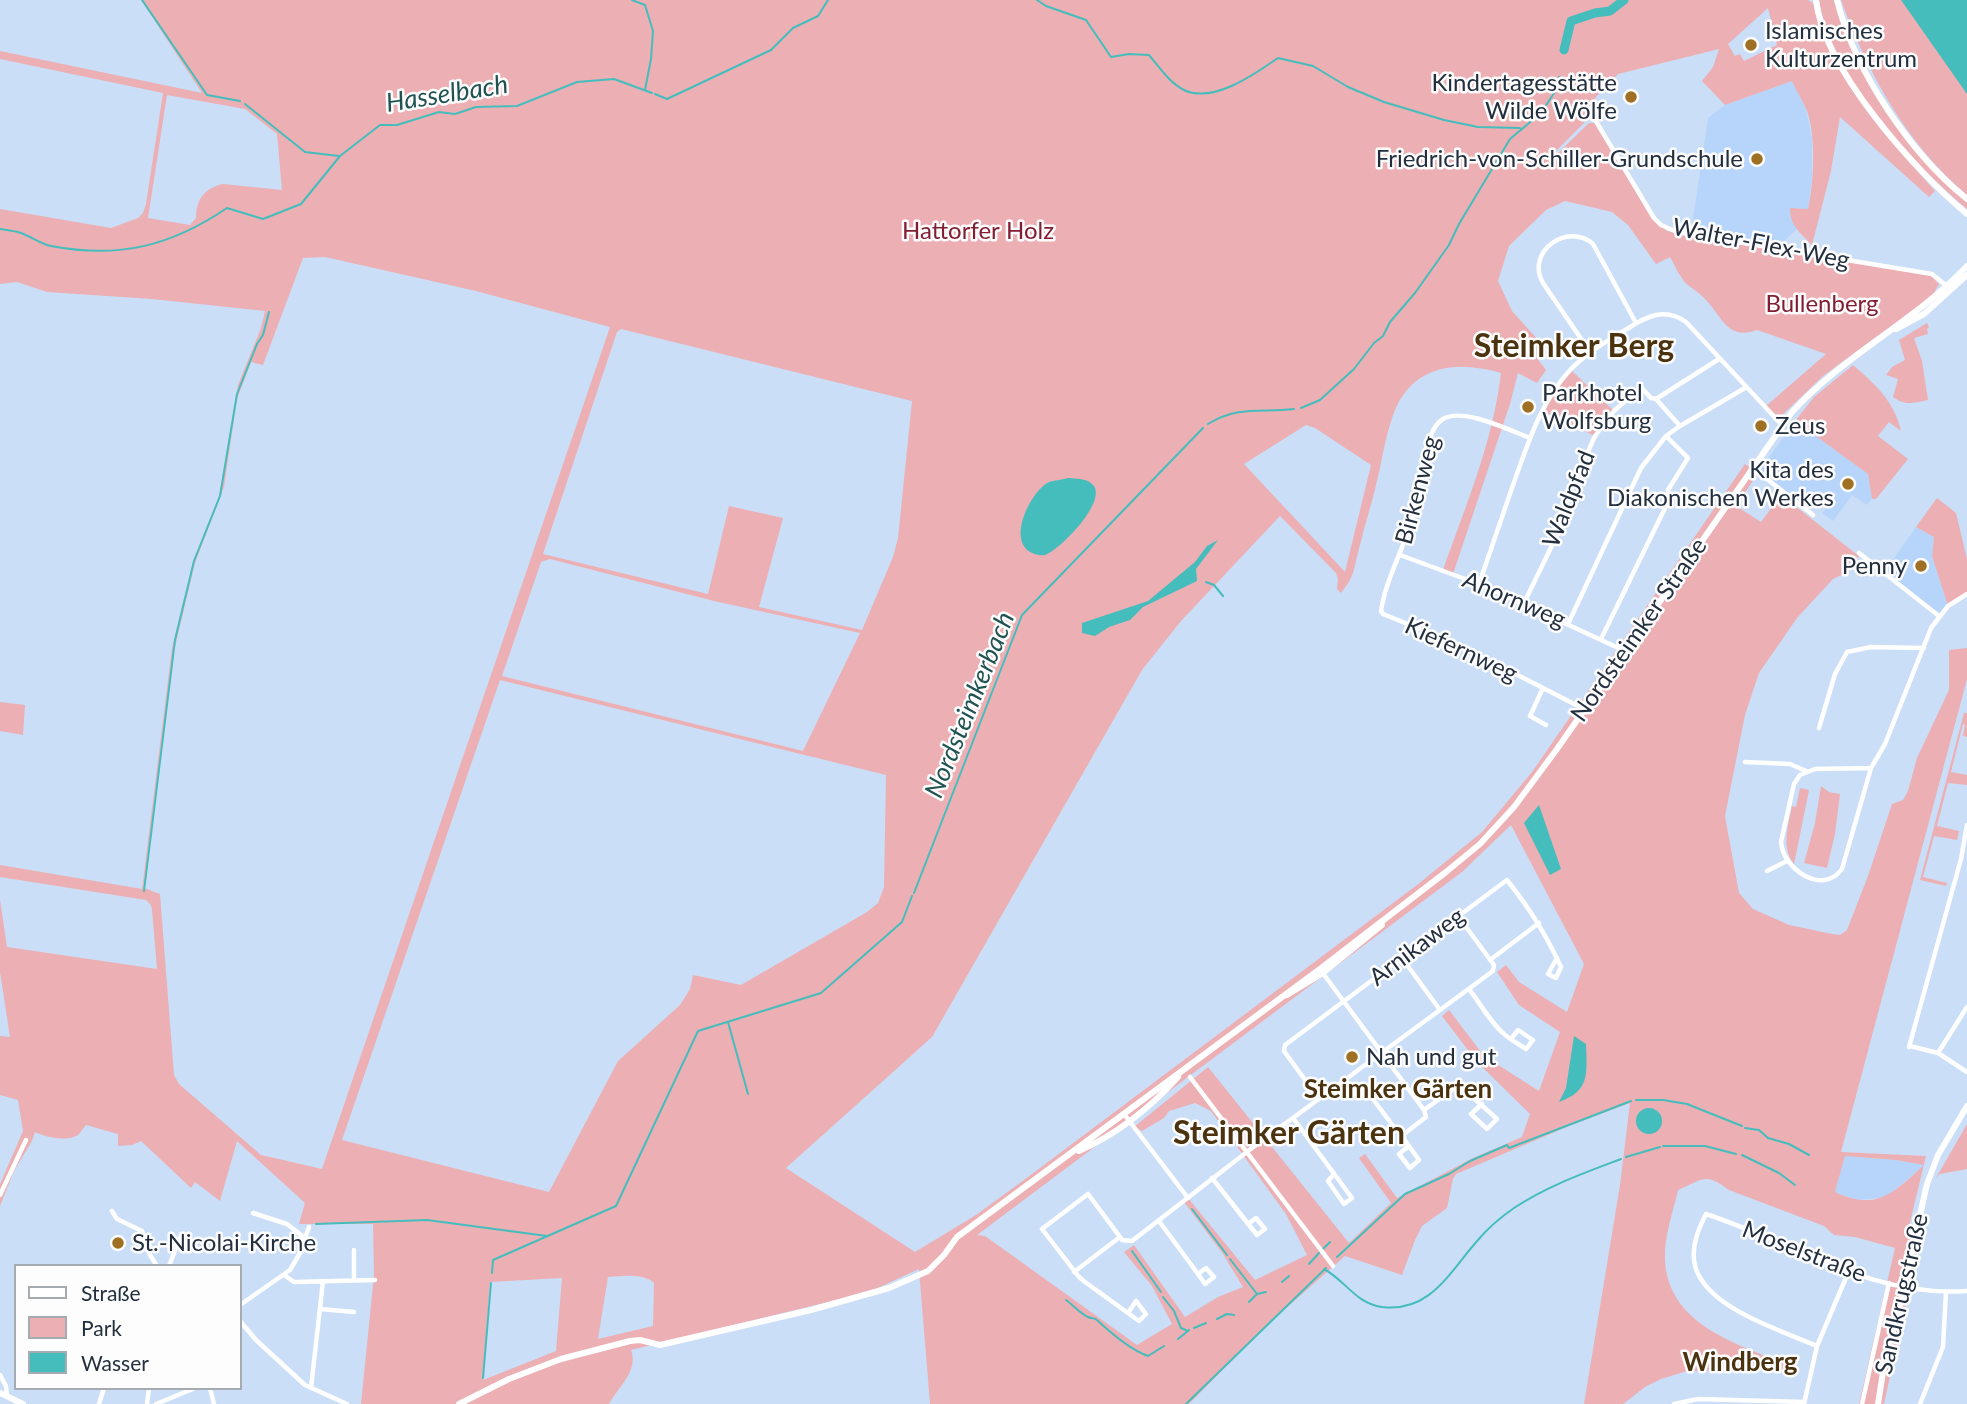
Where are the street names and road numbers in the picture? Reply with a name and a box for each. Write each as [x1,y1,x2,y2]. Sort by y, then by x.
street label: Walter-Flex-Weg [1670,213,1852,275]
street label: Birkenweg [1390,433,1446,547]
street label: Waldpfad [1537,447,1601,551]
street label: Nordsteimker Straße [1565,533,1713,727]
street label: Ahornweg [1458,565,1570,635]
street label: Kiefernweg [1400,611,1522,689]
street label: Arnikaweg [1364,902,1470,992]
street label: Sandkrugstraße [1869,1211,1935,1377]
street label: Moselstraße [1738,1215,1870,1289]

